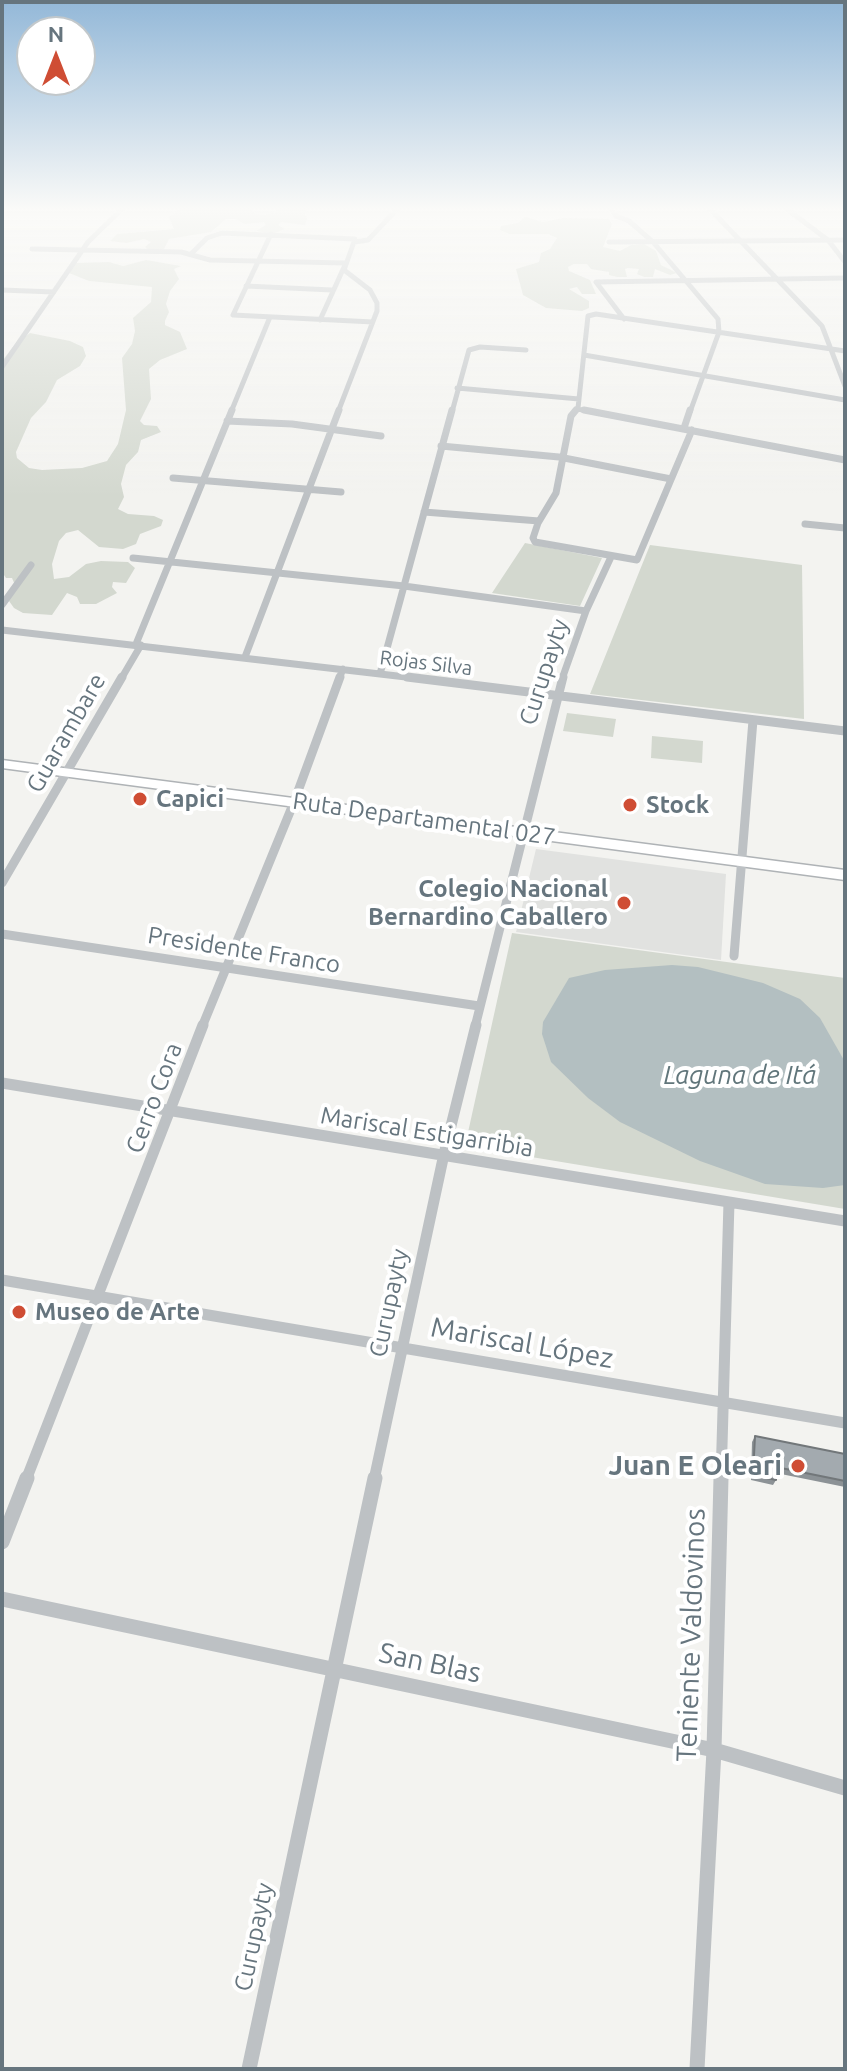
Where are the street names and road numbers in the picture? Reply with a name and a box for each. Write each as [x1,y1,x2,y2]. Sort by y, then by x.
street label: Curupayty [513,615,575,729]
street label: Rojas Silva [378,645,474,681]
street label: Guarambare [20,668,112,798]
street label: Ruta Departamental 027 [291,786,557,852]
street label: Presidente Franco [146,921,342,979]
street label: Cerro Cora [120,1039,188,1157]
street label: Mariscal Estigarribia [318,1101,536,1163]
street label: Curupayty [363,1246,415,1360]
street label: Mariscal López [428,1310,616,1376]
street label: Teniente Valdovinos [670,1508,712,1762]
street label: San Blas [376,1636,484,1690]
street label: Curupayty [228,1880,280,1994]

